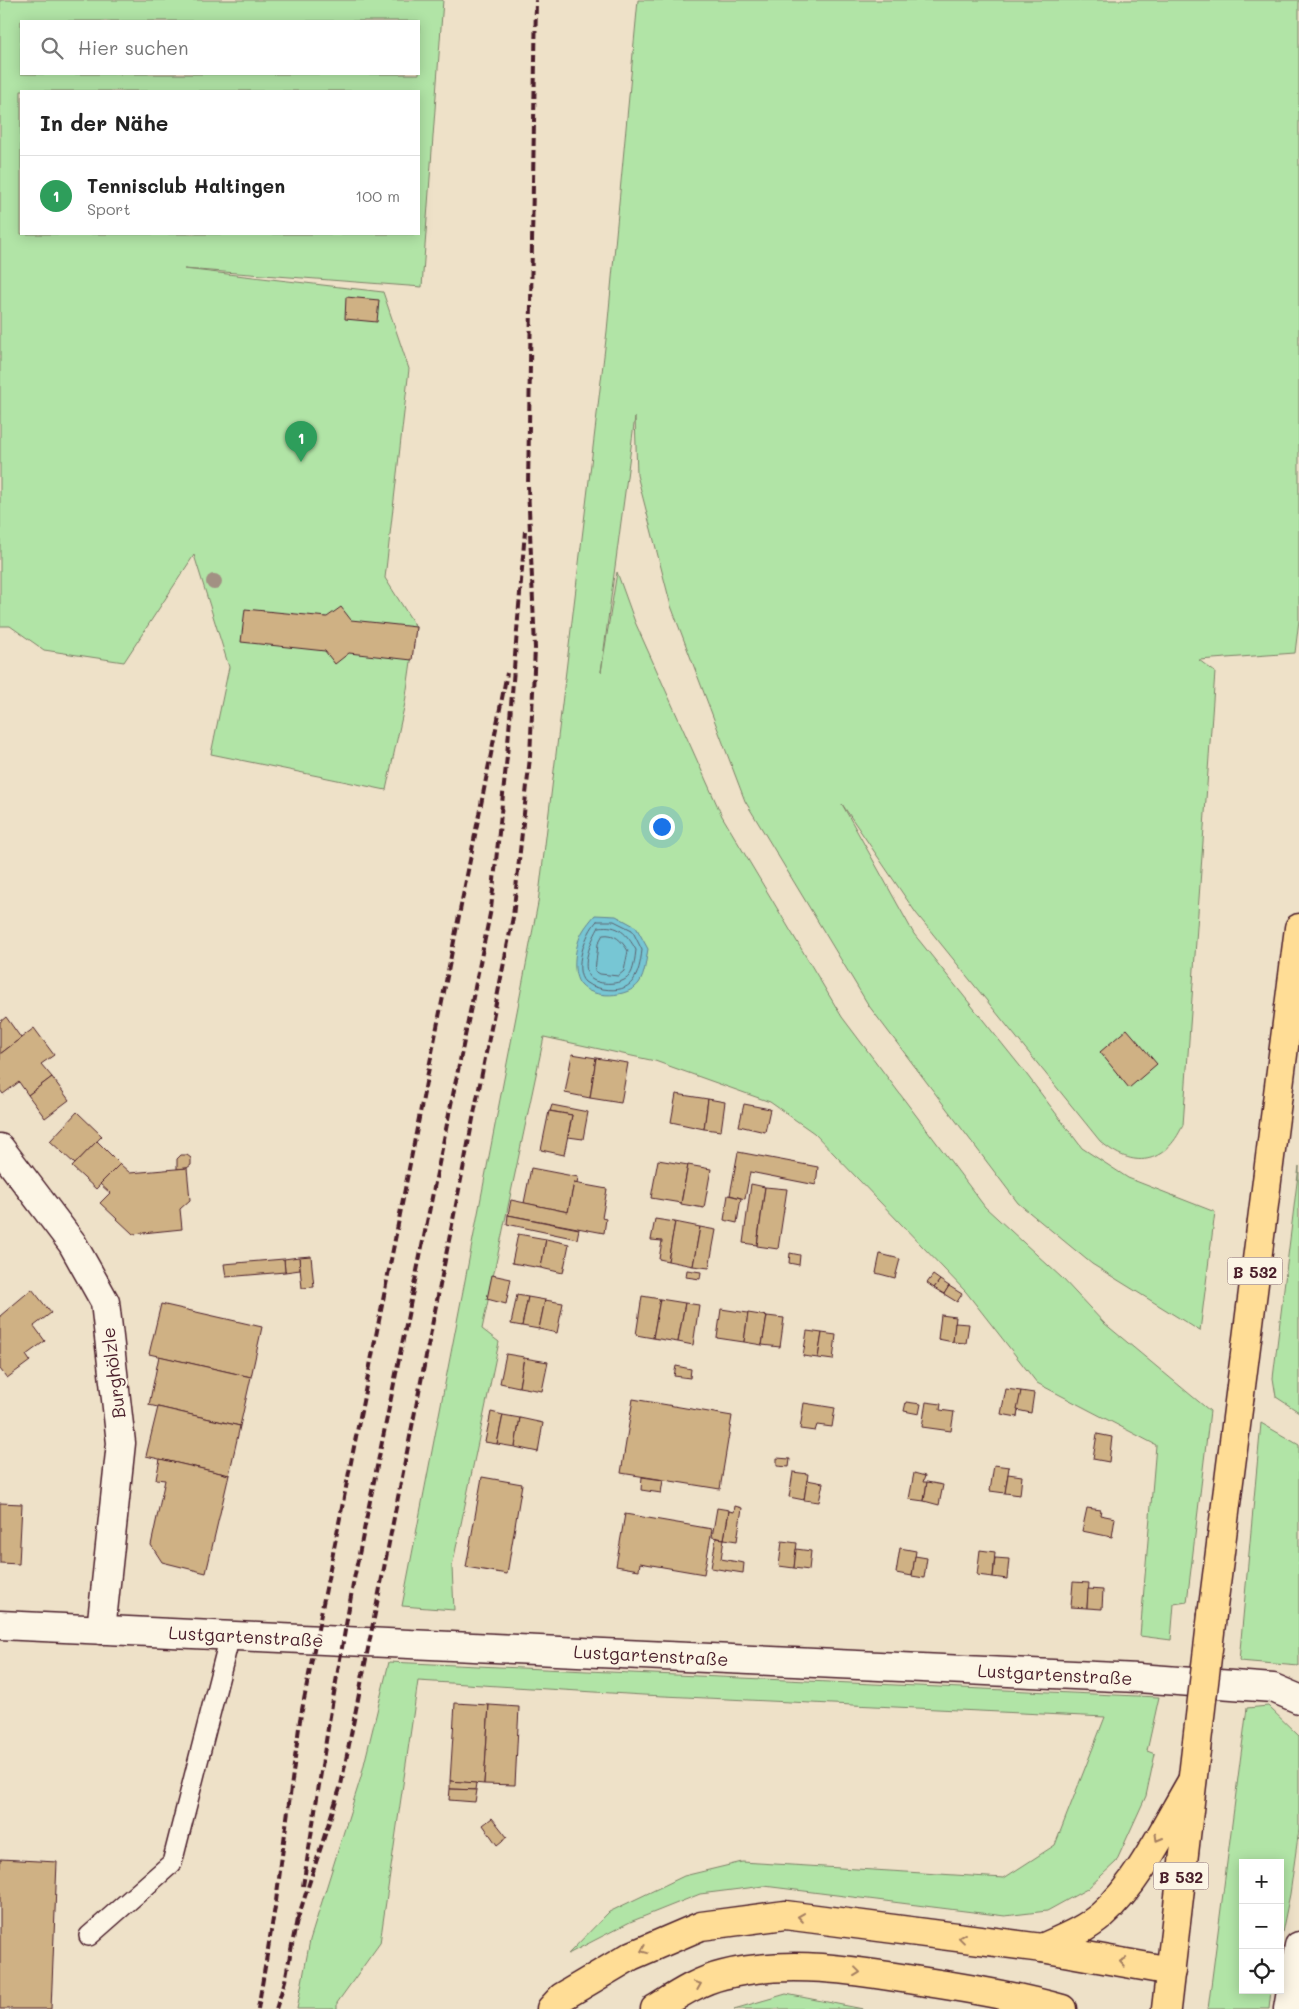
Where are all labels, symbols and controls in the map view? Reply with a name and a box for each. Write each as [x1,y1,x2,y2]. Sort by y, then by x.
search box [20,20,420,75]
icon: search [38,34,66,62]
text: Hier suchen [78,35,189,60]
text: In der Nähe [40,109,168,136]
text: Tennisclub Haltingen [87,173,285,198]
text: 1 [52,185,60,206]
text: 100 m [355,185,400,206]
text: Sport [87,198,130,219]
pin: 1 [285,421,317,462]
your location [649,814,675,840]
road number: B 532 [1228,1258,1282,1284]
street label: Burghölzle [96,1326,130,1420]
street label: Lustgartenstraße [168,1620,324,1652]
street label: Lustgartenstraße [573,1639,729,1671]
street label: Lustgartenstraße [977,1658,1133,1690]
one-way arrow [1155,1833,1165,1842]
map controls [1239,1859,1284,1994]
button: + [1239,1859,1284,1904]
road number: B 532 [1154,1862,1208,1890]
button: − [1239,1904,1284,1949]
one-way arrow [797,1913,805,1923]
one-way arrow [958,1933,966,1944]
one-way arrow [640,1944,649,1954]
button: locate [1239,1949,1284,1994]
one-way arrow [1118,1958,1127,1968]
one-way arrow [853,1966,861,1977]
one-way arrow [693,1981,701,1991]

